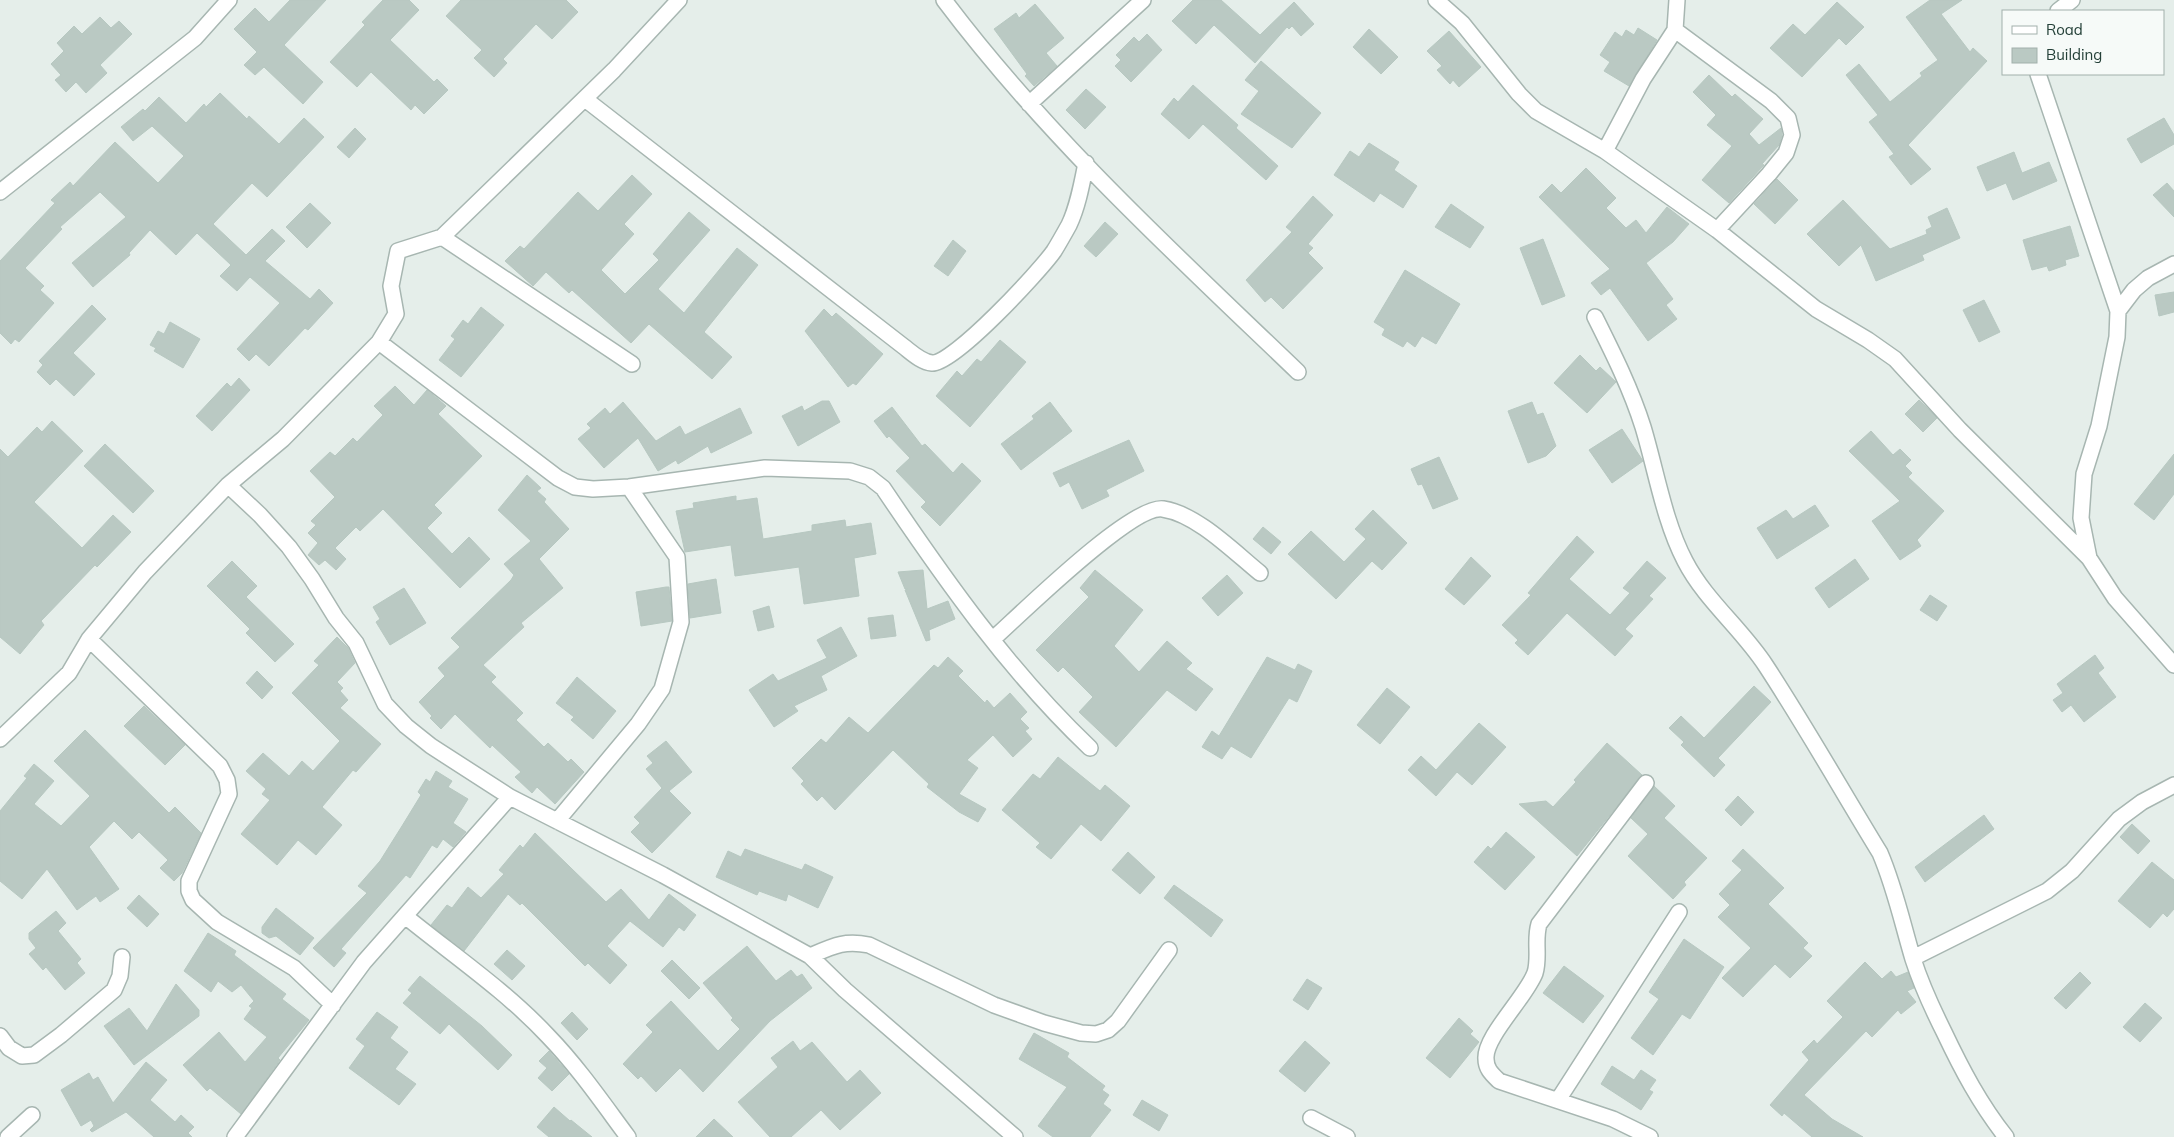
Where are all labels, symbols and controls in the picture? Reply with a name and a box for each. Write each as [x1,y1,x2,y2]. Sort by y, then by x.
legend [2002,10,2164,75]
text: Road [2046,20,2083,39]
text: Building [2046,45,2102,64]

